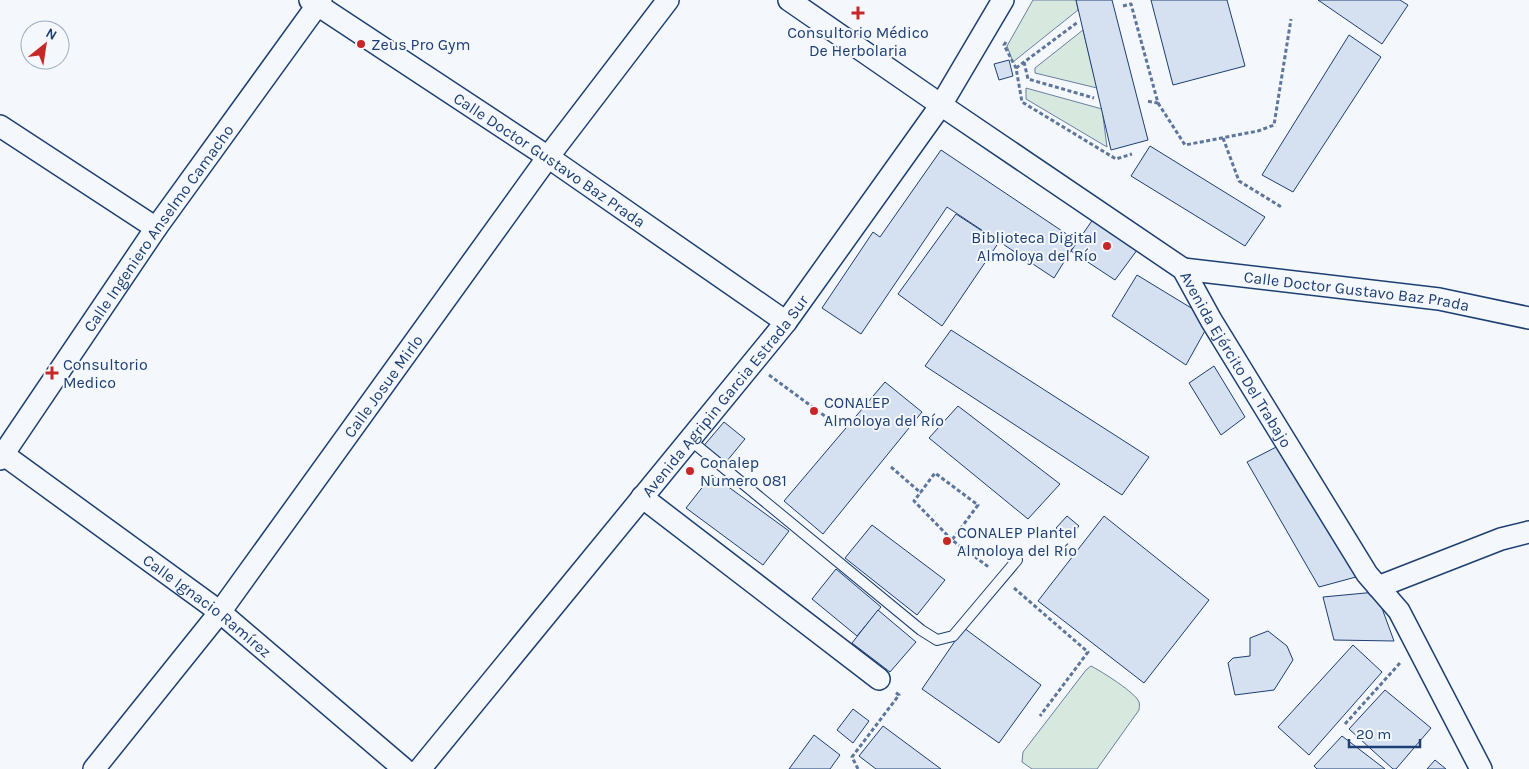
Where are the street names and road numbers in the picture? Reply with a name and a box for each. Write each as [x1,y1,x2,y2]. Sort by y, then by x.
street label: Calle Doctor Gustavo Baz Prada [450,88,649,231]
street label: Calle Ingeniero Anselmo Camacho [79,121,237,335]
street label: Calle Doctor Gustavo Baz Prada [1243,267,1471,315]
street label: Avenida Ejército Del Trabajo [1177,268,1296,451]
street label: Avenida Agripin Garcia Estrada Sur [638,291,812,500]
street label: Calle Josue Mirlo [339,331,426,441]
street label: Calle Ignacio Ramírez [139,550,275,661]

